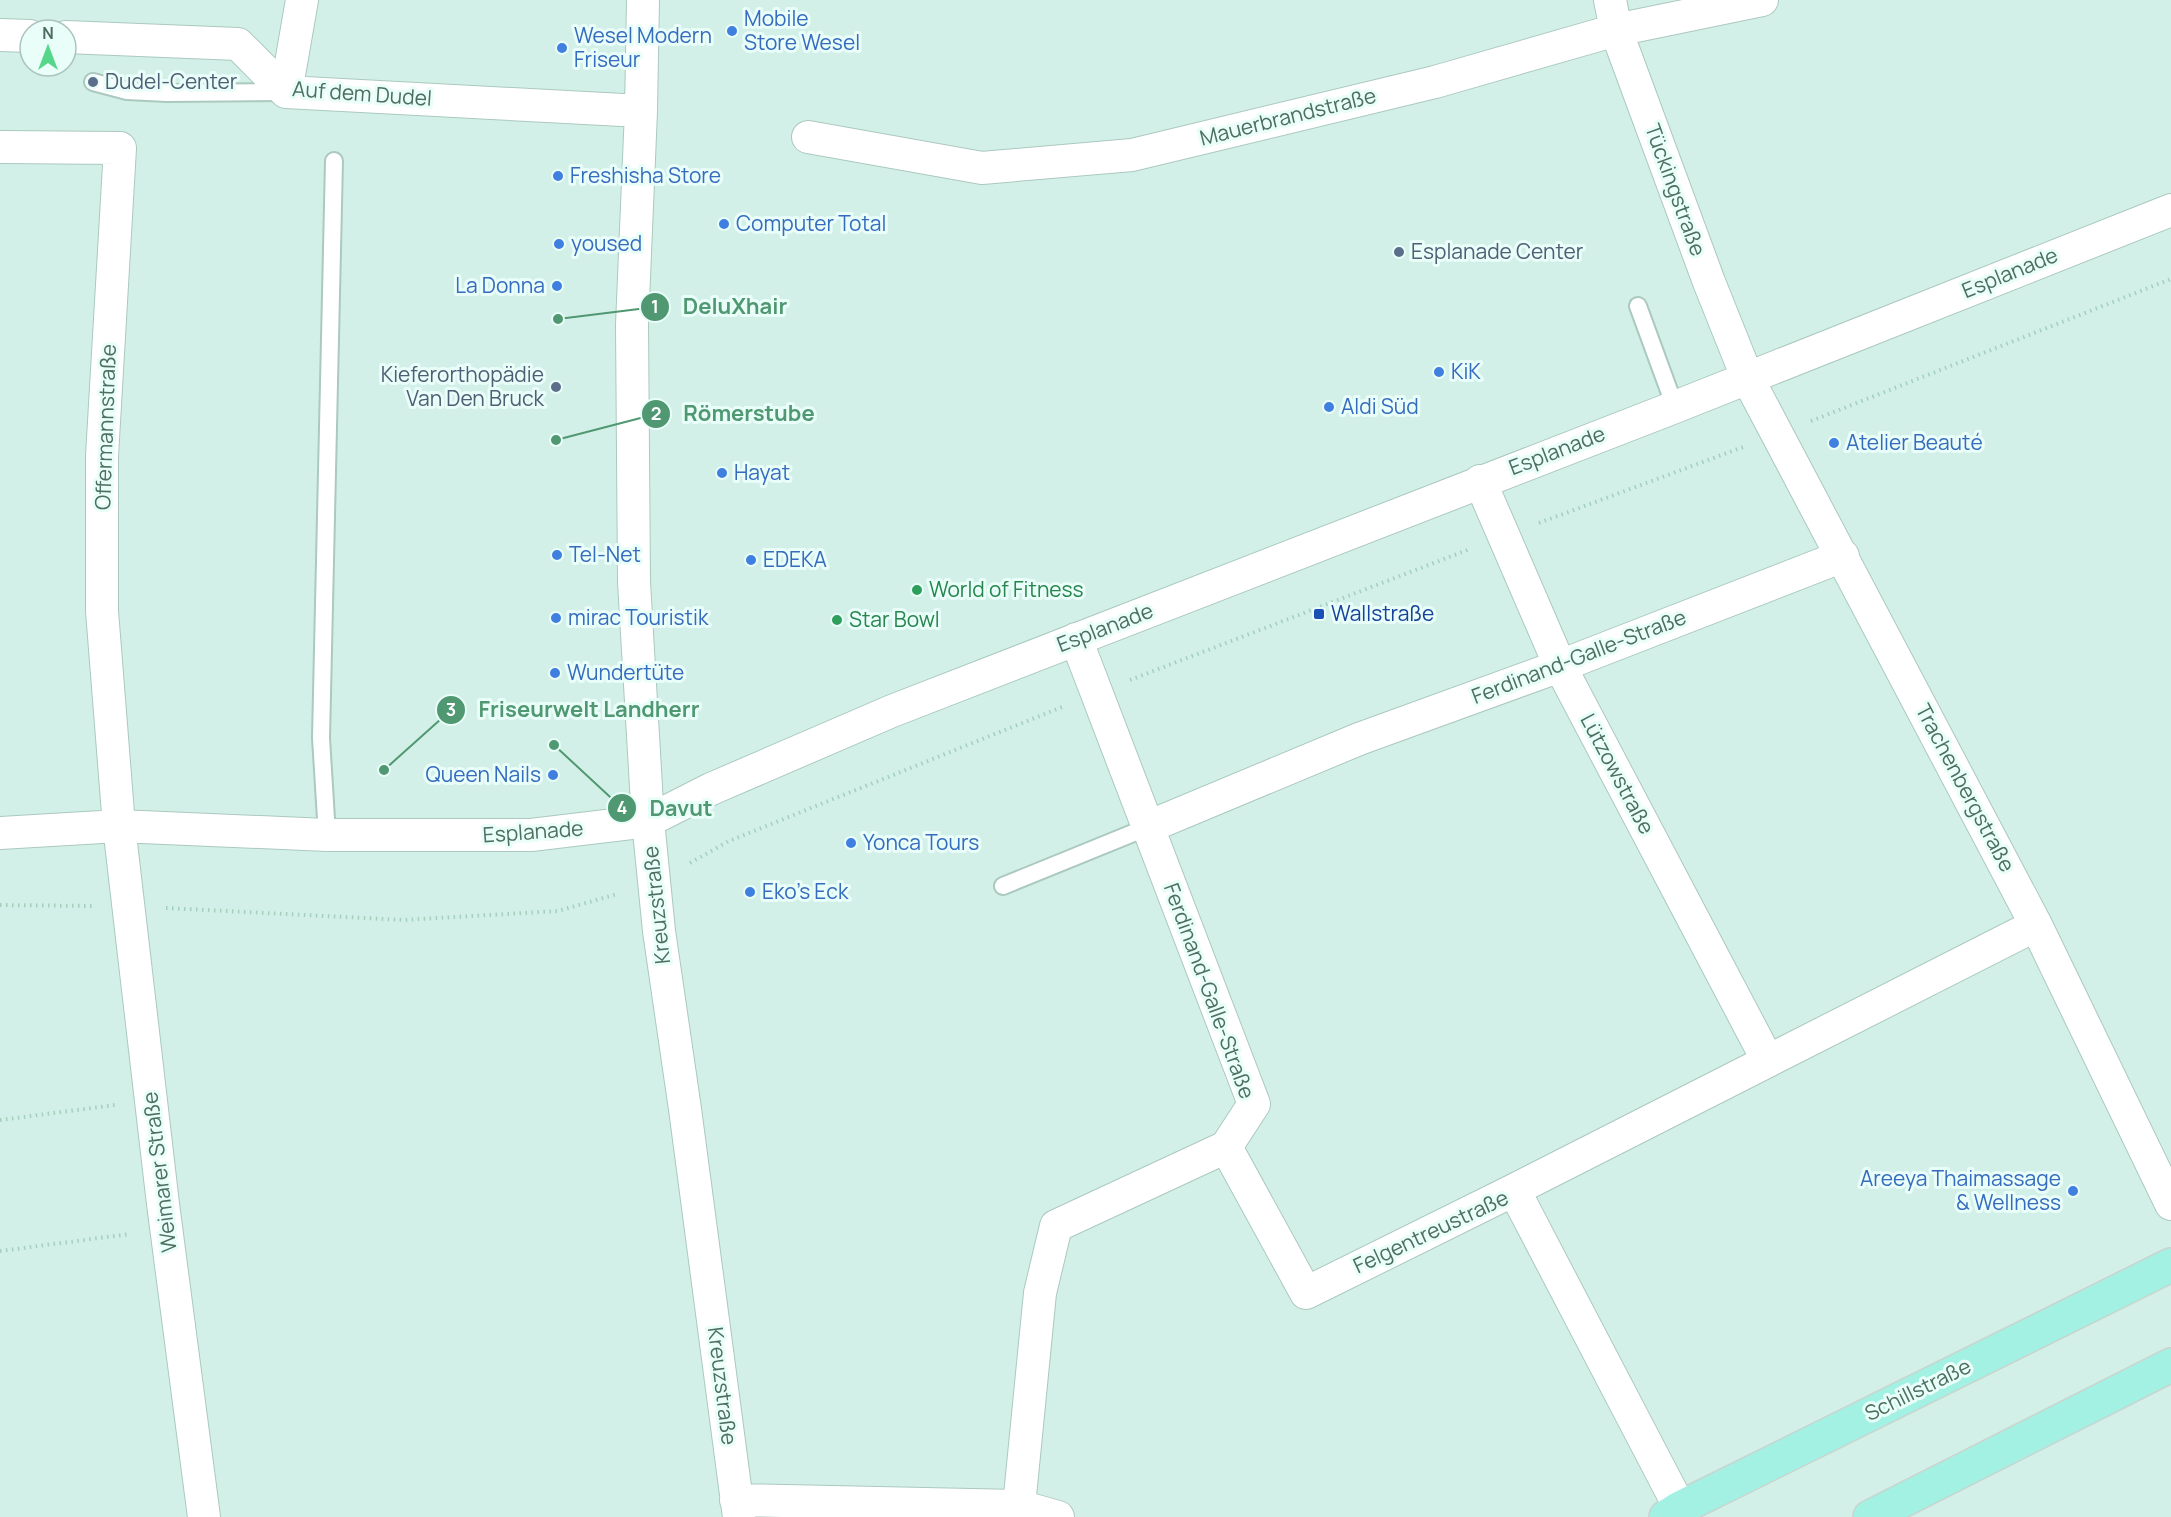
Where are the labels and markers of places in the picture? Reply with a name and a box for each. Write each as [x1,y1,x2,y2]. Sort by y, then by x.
place label: Mobile Store Wesel [744,4,860,56]
place label: Wesel Modern Friseur [574,21,712,73]
marker: Mobile Store Wesel [725,24,739,38]
marker: Wesel Modern Friseur [555,41,569,55]
place label: Dudel-Center [105,67,238,95]
marker: Dudel-Center [86,75,100,89]
place label: Freshisha Store [570,161,721,189]
marker: Freshisha Store [551,169,565,183]
place label: Computer Total [736,209,886,237]
marker: Computer Total [717,217,731,231]
place label: yoused [571,229,642,257]
marker: yoused [552,237,566,251]
place label: Esplanade Center [1411,237,1584,265]
marker: Esplanade Center [1392,245,1406,259]
place label: La Donna [455,271,545,299]
marker: La Donna [550,279,564,293]
callout: DeluXhair [640,287,799,327]
place label: KiK [1451,357,1481,385]
place label: Kieferorthopädie Van Den Bruck [381,360,545,412]
marker: KiK [1432,365,1446,379]
marker: Kieferorthopädie Van Den Bruck [549,380,563,394]
place label: Aldi Süd [1341,392,1419,420]
callout: Römerstube [641,394,827,434]
marker: Aldi Süd [1322,400,1336,414]
place label: Atelier Beauté [1846,428,1983,456]
marker: Atelier Beauté [1827,436,1841,450]
place label: Hayat [734,458,790,486]
marker: Hayat [715,466,729,480]
place label: Tel-Net [569,540,641,568]
place label: EDEKA [763,545,827,573]
marker: Tel-Net [550,548,564,562]
marker: EDEKA [744,553,758,567]
place label: World of Fitness [929,575,1084,603]
marker: World of Fitness [910,583,924,597]
place label: Wallstraße [1331,599,1434,627]
place label: mirac Touristik [568,603,709,631]
place label: Star Bowl [849,605,940,633]
marker: Wallstraße [1312,607,1326,621]
marker: mirac Touristik [549,611,563,625]
marker: Star Bowl [830,613,844,627]
place label: Wundertüte [567,658,684,686]
marker: Wundertüte [548,666,562,680]
callout: Friseurwelt Landherr [436,690,711,730]
place label: Queen Nails [426,760,541,788]
marker: Queen Nails [546,768,560,782]
callout: Davut [607,788,724,828]
place label: Yonca Tours [863,828,979,856]
marker: Yonca Tours [844,836,858,850]
place label: Eko's Eck [762,877,849,905]
marker: Eko's Eck [743,885,757,899]
place label: Areeya Thaimassage & Wellness [1860,1164,2061,1216]
marker: Areeya Thaimassage & Wellness [2066,1184,2080,1198]

